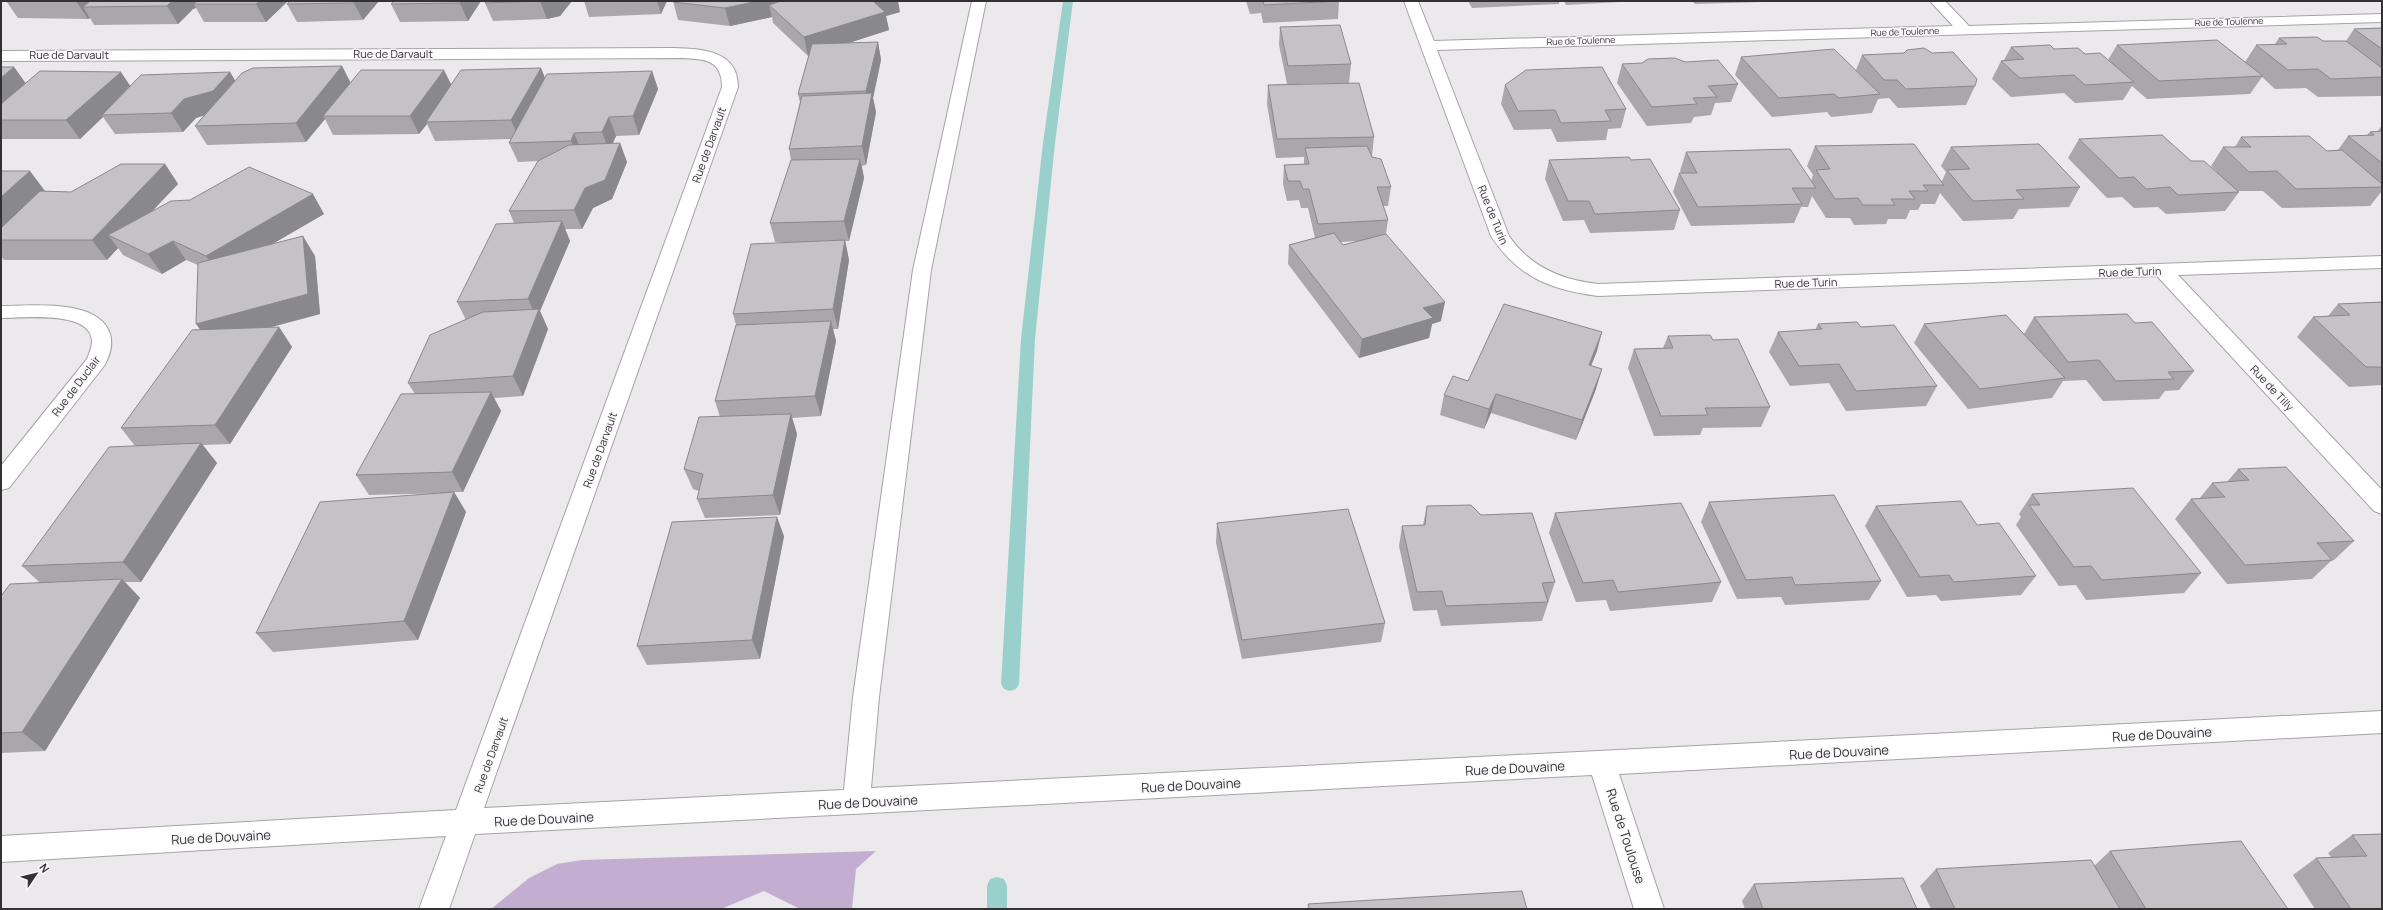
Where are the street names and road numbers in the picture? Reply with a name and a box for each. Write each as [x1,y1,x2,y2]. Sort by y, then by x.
street label: Rue de Toulenne [2194,14,2264,29]
street label: Rue de Toulenne [1870,24,1940,39]
street label: Rue de Toulenne [1546,33,1616,48]
street label: Rue de Darvault [353,46,433,61]
street label: Rue de Darvault [29,47,109,62]
street label: Rue de Darvault [688,105,729,185]
street label: Rue de Turin [1475,183,1512,247]
street label: Rue de Turin [2098,263,2162,280]
street label: Rue de Turin [1774,274,1838,291]
street label: Rue de Duclair [48,352,103,419]
street label: Rue de Tilly [2247,362,2298,414]
street label: Rue de Darvault [579,410,620,490]
street label: Rue de Darvault [470,715,511,795]
street label: Rue de Douvaine [2112,722,2213,746]
street label: Rue de Douvaine [1789,740,1890,764]
street label: Rue de Douvaine [1465,756,1566,780]
street label: Rue de Douvaine [1141,773,1242,797]
street label: Rue de Toulouse [1602,786,1650,886]
street label: Rue de Douvaine [818,790,919,814]
street label: Rue de Douvaine [494,807,595,831]
street label: Rue de Douvaine [171,825,272,849]

